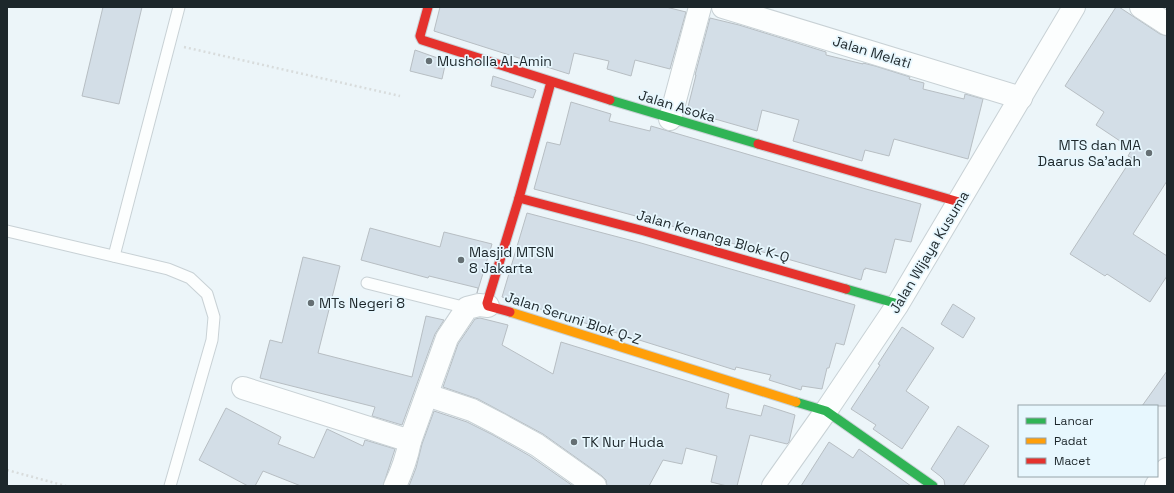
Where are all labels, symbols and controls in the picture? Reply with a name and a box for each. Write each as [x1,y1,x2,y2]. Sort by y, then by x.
street label: Jalan Melati [831,32,913,72]
place label: Musholla Al-Amin [437,52,552,70]
marker: Musholla Al-Amin [424,56,434,66]
street label: Jalan Asoka [636,86,718,126]
place label: MTS dan MA Daarus Sa'adah [1038,136,1141,170]
marker: MTS dan MA Daarus Sa'adah [1144,148,1154,158]
street label: Jalan Wijaya Kusuma [885,187,973,317]
street label: Jalan Kenanga Blok K-Q [634,206,792,266]
place label: Masjid MTSN 8 Jakarta [469,243,554,277]
marker: Masjid MTSN 8 Jakarta [456,255,466,265]
street label: Jalan Seruni Blok Q-Z [503,288,643,348]
place label: MTs Negeri 8 [319,294,405,312]
marker: MTs Negeri 8 [306,298,316,308]
legend [1018,405,1158,477]
text: Lancar [1054,413,1094,429]
place label: TK Nur Huda [582,433,664,451]
text: Padat [1054,433,1088,449]
marker: TK Nur Huda [569,437,579,447]
text: Macet [1054,453,1091,469]

